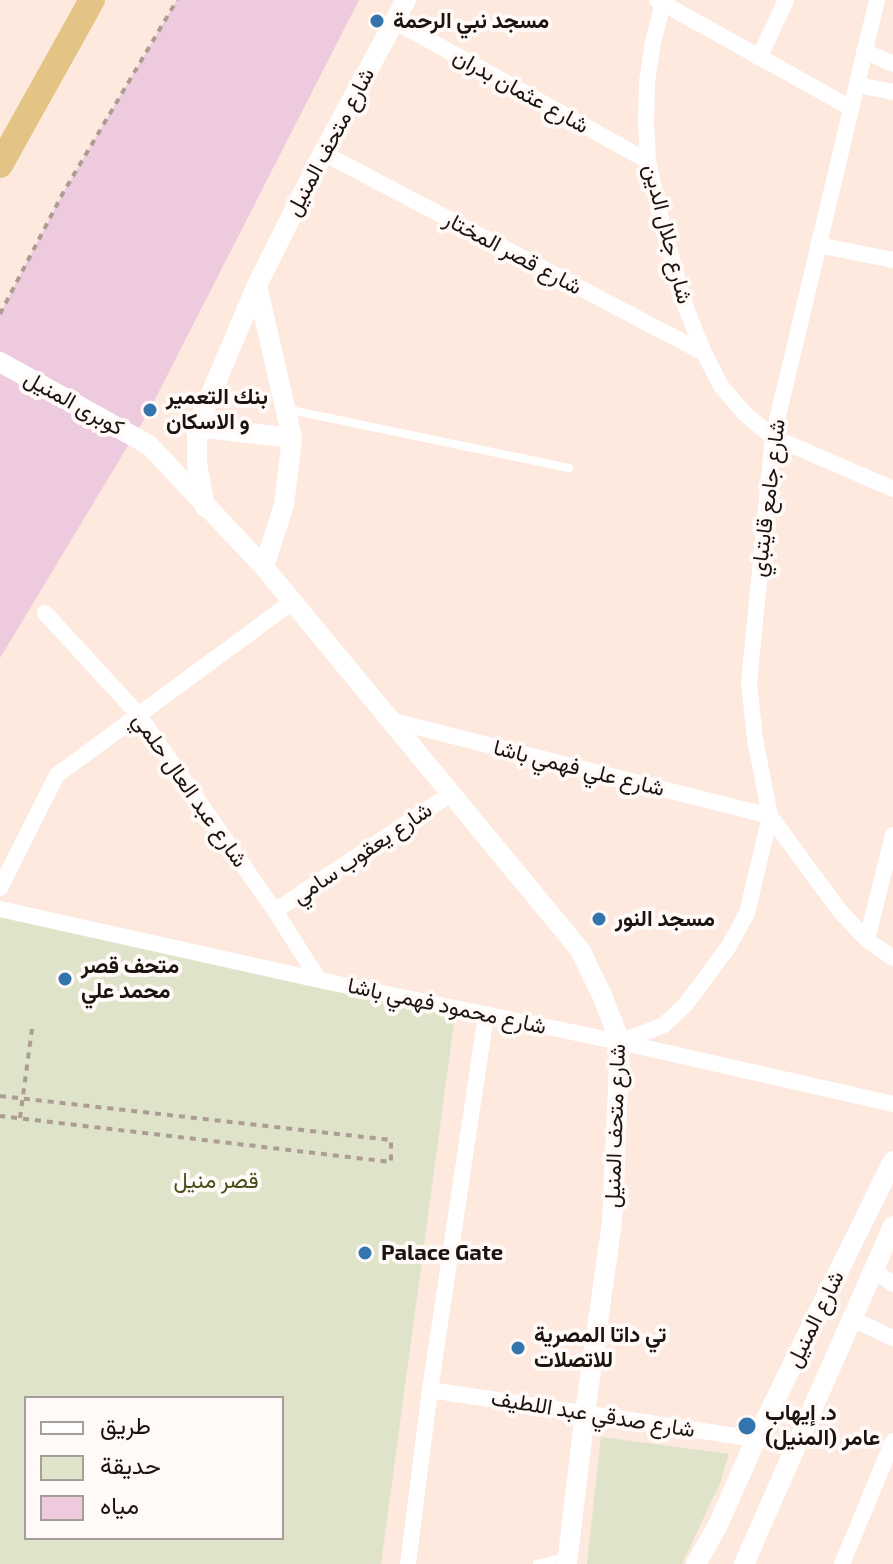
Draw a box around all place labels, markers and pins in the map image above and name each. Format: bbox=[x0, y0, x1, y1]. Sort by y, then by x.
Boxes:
place label: مسجد نبي الرحمة bbox=[393, 8, 549, 34]
marker: مسجد نبي الرحمة bbox=[368, 12, 386, 30]
place label: بنك التعمير و الاسكان bbox=[166, 384, 268, 436]
marker: بنك التعمير و الاسكان bbox=[141, 401, 159, 419]
place label: مسجد النور bbox=[615, 906, 715, 932]
marker: مسجد النور bbox=[590, 910, 608, 928]
place label: متحف قصر محمد علي bbox=[81, 953, 179, 1004]
marker: متحف قصر محمد علي bbox=[56, 970, 74, 988]
place label: Palace Gate bbox=[381, 1240, 503, 1266]
marker: Palace Gate bbox=[356, 1244, 374, 1262]
place label: تي داتا المصرية للاتصلات bbox=[534, 1322, 667, 1374]
marker: تي داتا المصرية للاتصلات bbox=[509, 1339, 527, 1357]
place label: د. إيهاب عامر (المنيل) bbox=[765, 1400, 880, 1452]
marker: د. إيهاب عامر (المنيل) bbox=[736, 1415, 758, 1437]

